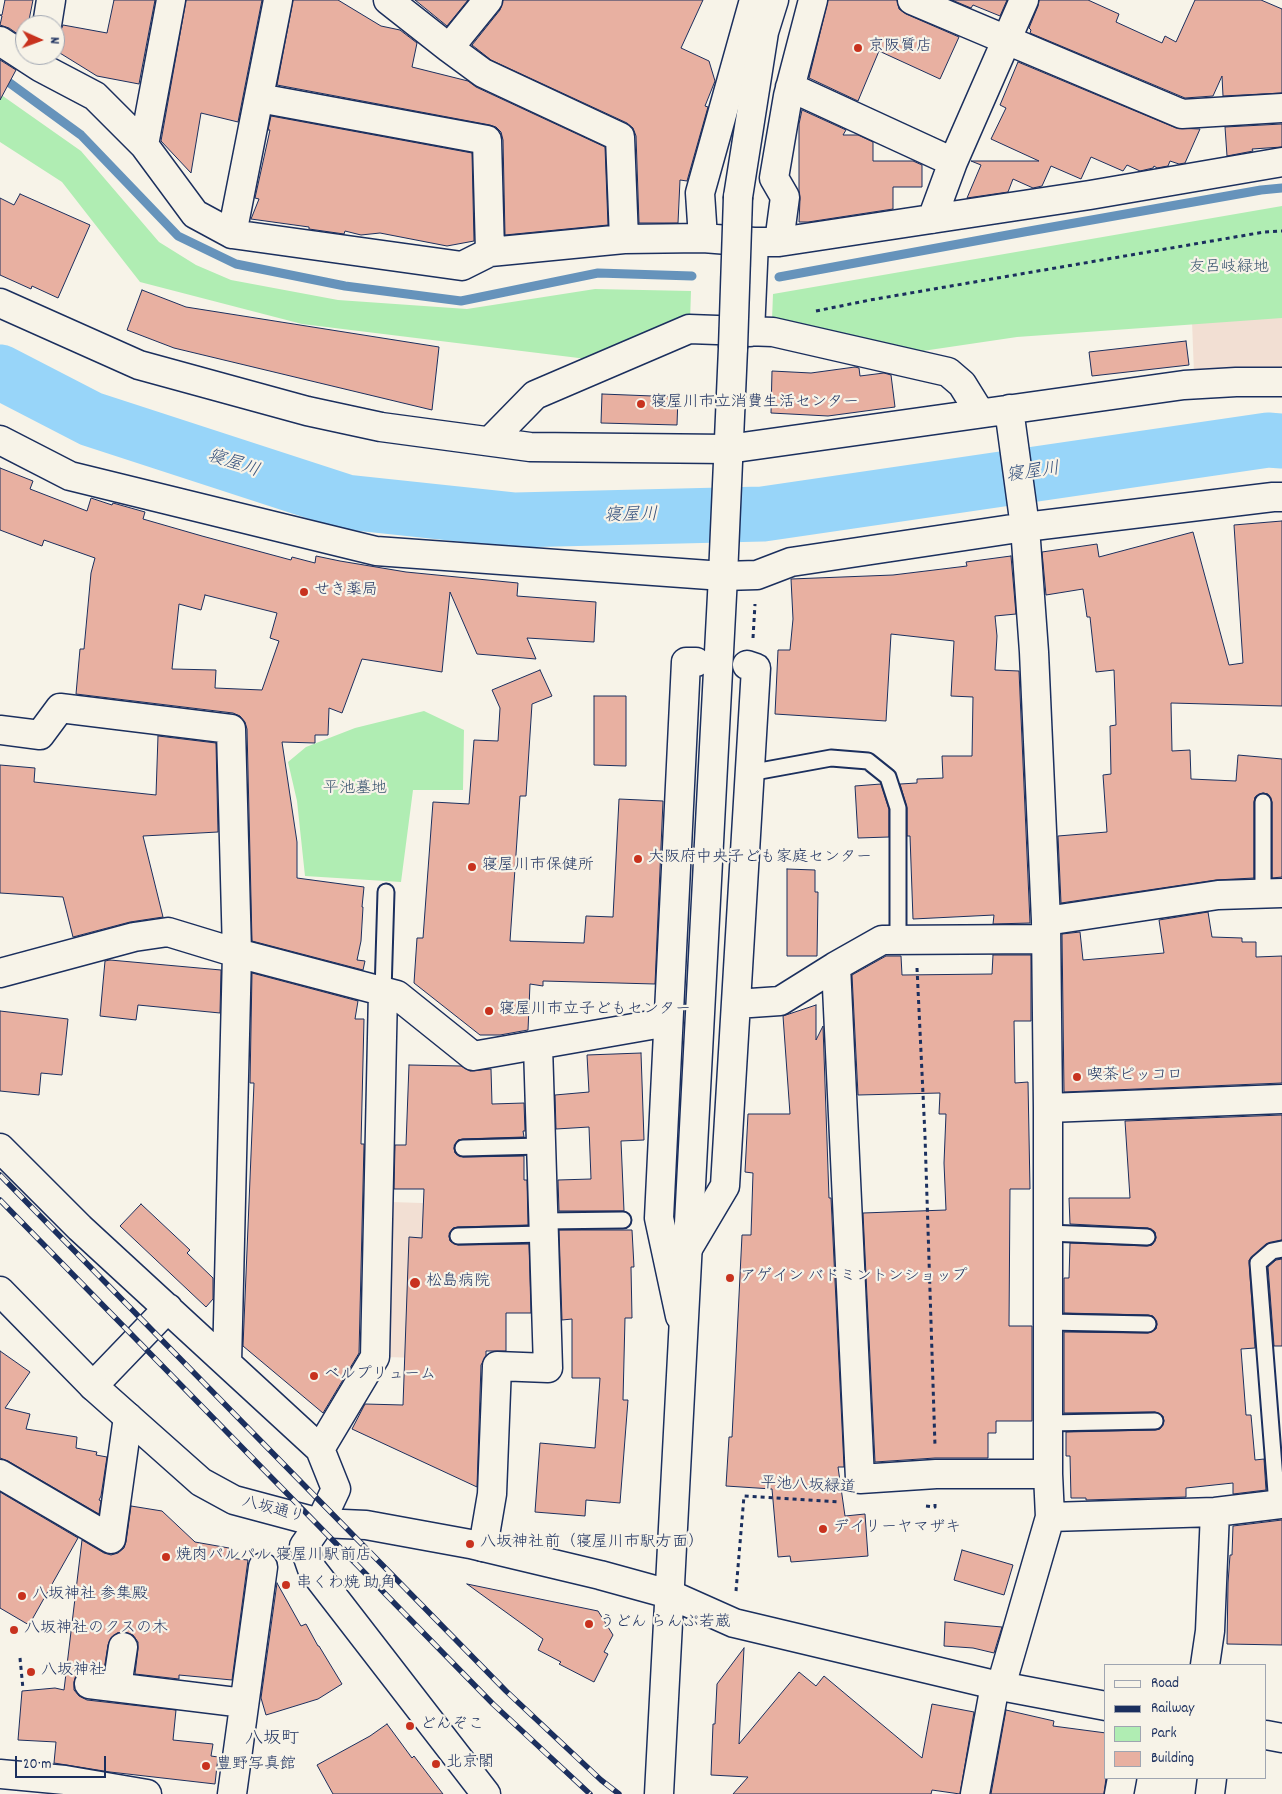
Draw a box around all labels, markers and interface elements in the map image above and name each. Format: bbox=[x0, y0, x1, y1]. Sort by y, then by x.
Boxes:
north arrow bbox=[15, 15, 65, 65]
text: N bbox=[44, 37, 64, 44]
place label: 京阪質店 bbox=[868, 38, 932, 58]
marker: 京阪質店 bbox=[852, 42, 864, 54]
park label: 友呂岐緑地 bbox=[1189, 259, 1269, 279]
place label: 寝屋川市立消費生活センター bbox=[651, 394, 859, 414]
marker: 寝屋川市立消費生活センター bbox=[635, 398, 647, 410]
water label: 寝屋川 bbox=[204, 446, 262, 484]
water label: 寝屋川 bbox=[1005, 460, 1061, 488]
water label: 寝屋川 bbox=[604, 506, 658, 528]
place label: せき薬局 bbox=[314, 582, 378, 602]
marker: せき薬局 bbox=[298, 586, 310, 598]
park label: 平池墓地 bbox=[323, 780, 387, 800]
place label: 大阪府中央子ども家庭センター bbox=[648, 849, 872, 869]
marker: 大阪府中央子ども家庭センター bbox=[632, 853, 644, 865]
place label: 寝屋川市保健所 bbox=[482, 857, 594, 877]
marker: 寝屋川市保健所 bbox=[466, 861, 478, 873]
place label: 寝屋川市立子どもセンター bbox=[499, 1001, 691, 1021]
marker: 寝屋川市立子どもセンター bbox=[483, 1005, 495, 1017]
place label: 喫茶ピッコロ bbox=[1087, 1067, 1183, 1087]
marker: 喫茶ピッコロ bbox=[1071, 1071, 1083, 1083]
place label: アゲイン バドミントンショップ bbox=[740, 1268, 968, 1288]
marker: アゲイン バドミントンショップ bbox=[724, 1272, 736, 1284]
place label: 松島病院 bbox=[426, 1273, 490, 1293]
marker: 松島病院 bbox=[408, 1276, 422, 1290]
place label: ベルプリューム bbox=[324, 1366, 436, 1386]
marker: ベルプリューム bbox=[308, 1370, 320, 1382]
street label: 平池八坂緑道 bbox=[760, 1475, 856, 1499]
street label: 八坂通り bbox=[240, 1493, 306, 1529]
place label: デイリーヤマザキ bbox=[833, 1519, 961, 1539]
marker: デイリーヤマザキ bbox=[817, 1523, 829, 1535]
place label: 八坂神社前（寝屋川市駅方面） bbox=[480, 1534, 704, 1554]
marker: 八坂神社前（寝屋川市駅方面） bbox=[464, 1538, 476, 1550]
place label: 焼肉パルパル 寝屋川駅前店 bbox=[176, 1547, 372, 1567]
marker: 焼肉パルパル 寝屋川駅前店 bbox=[160, 1551, 172, 1563]
place label: 串くわ焼 助角 bbox=[296, 1575, 396, 1595]
marker: 串くわ焼 助角 bbox=[280, 1579, 292, 1591]
place label: 八坂神社 参集殿 bbox=[32, 1586, 148, 1606]
marker: 八坂神社 参集殿 bbox=[16, 1590, 28, 1602]
place label: うどん らんぷ若蔵 bbox=[599, 1614, 731, 1634]
marker: うどん らんぷ若蔵 bbox=[583, 1618, 595, 1630]
place label: 八坂神社のクスの木 bbox=[24, 1620, 168, 1640]
marker: 八坂神社のクスの木 bbox=[8, 1624, 20, 1636]
place label: 八坂神社 bbox=[41, 1662, 105, 1682]
legend bbox=[1104, 1664, 1267, 1779]
marker: 八坂神社 bbox=[25, 1666, 37, 1678]
text: Road bbox=[1151, 1673, 1179, 1695]
text: Railway bbox=[1151, 1698, 1194, 1720]
place label: どんぞこ bbox=[420, 1716, 484, 1736]
marker: どんぞこ bbox=[404, 1720, 416, 1732]
text: Park bbox=[1151, 1723, 1177, 1745]
district label: 八坂町 bbox=[245, 1730, 299, 1752]
scale bar bbox=[18, 1746, 109, 1778]
text: Building bbox=[1151, 1748, 1194, 1770]
text: 20 m bbox=[23, 1754, 51, 1776]
place label: 北京閣 bbox=[446, 1754, 494, 1774]
place label: 豊野写真館 bbox=[216, 1756, 296, 1776]
marker: 北京閣 bbox=[430, 1758, 442, 1770]
marker: 豊野写真館 bbox=[200, 1760, 212, 1772]

